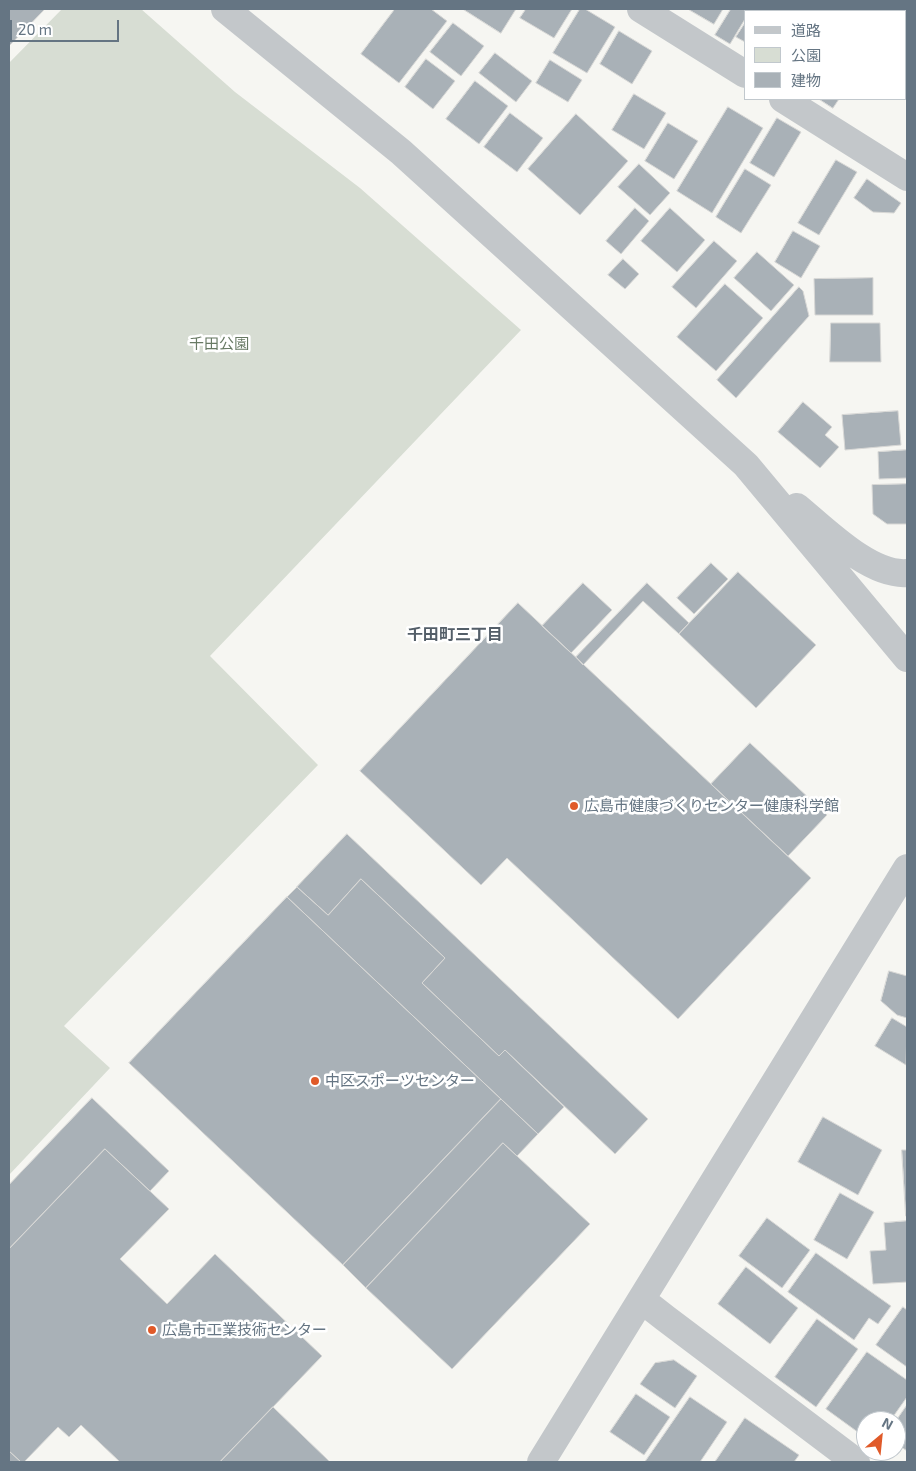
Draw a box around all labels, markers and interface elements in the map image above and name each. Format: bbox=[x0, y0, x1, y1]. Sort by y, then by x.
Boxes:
scale bar bbox=[12, 10, 121, 42]
legend bbox=[744, 10, 906, 100]
text: 20 m bbox=[18, 20, 52, 38]
text: 道路 bbox=[791, 21, 821, 39]
text: 公園 bbox=[791, 46, 821, 64]
text: 建物 bbox=[791, 71, 821, 89]
park label: 千田公園 bbox=[189, 335, 249, 353]
district label: 千田町三丁目 bbox=[407, 625, 503, 645]
place label: 広島市健康づくりセンター健康科学館 bbox=[584, 797, 839, 815]
marker: 広島市健康づくりセンター健康科学館 bbox=[568, 800, 580, 812]
place label: 中区スポーツセンター bbox=[325, 1072, 475, 1090]
marker: 中区スポーツセンター bbox=[309, 1075, 321, 1087]
place label: 広島市工業技術センター bbox=[162, 1321, 327, 1339]
marker: 広島市工業技術センター bbox=[146, 1324, 158, 1336]
north arrow bbox=[856, 1411, 906, 1461]
text: N bbox=[879, 1413, 896, 1433]

